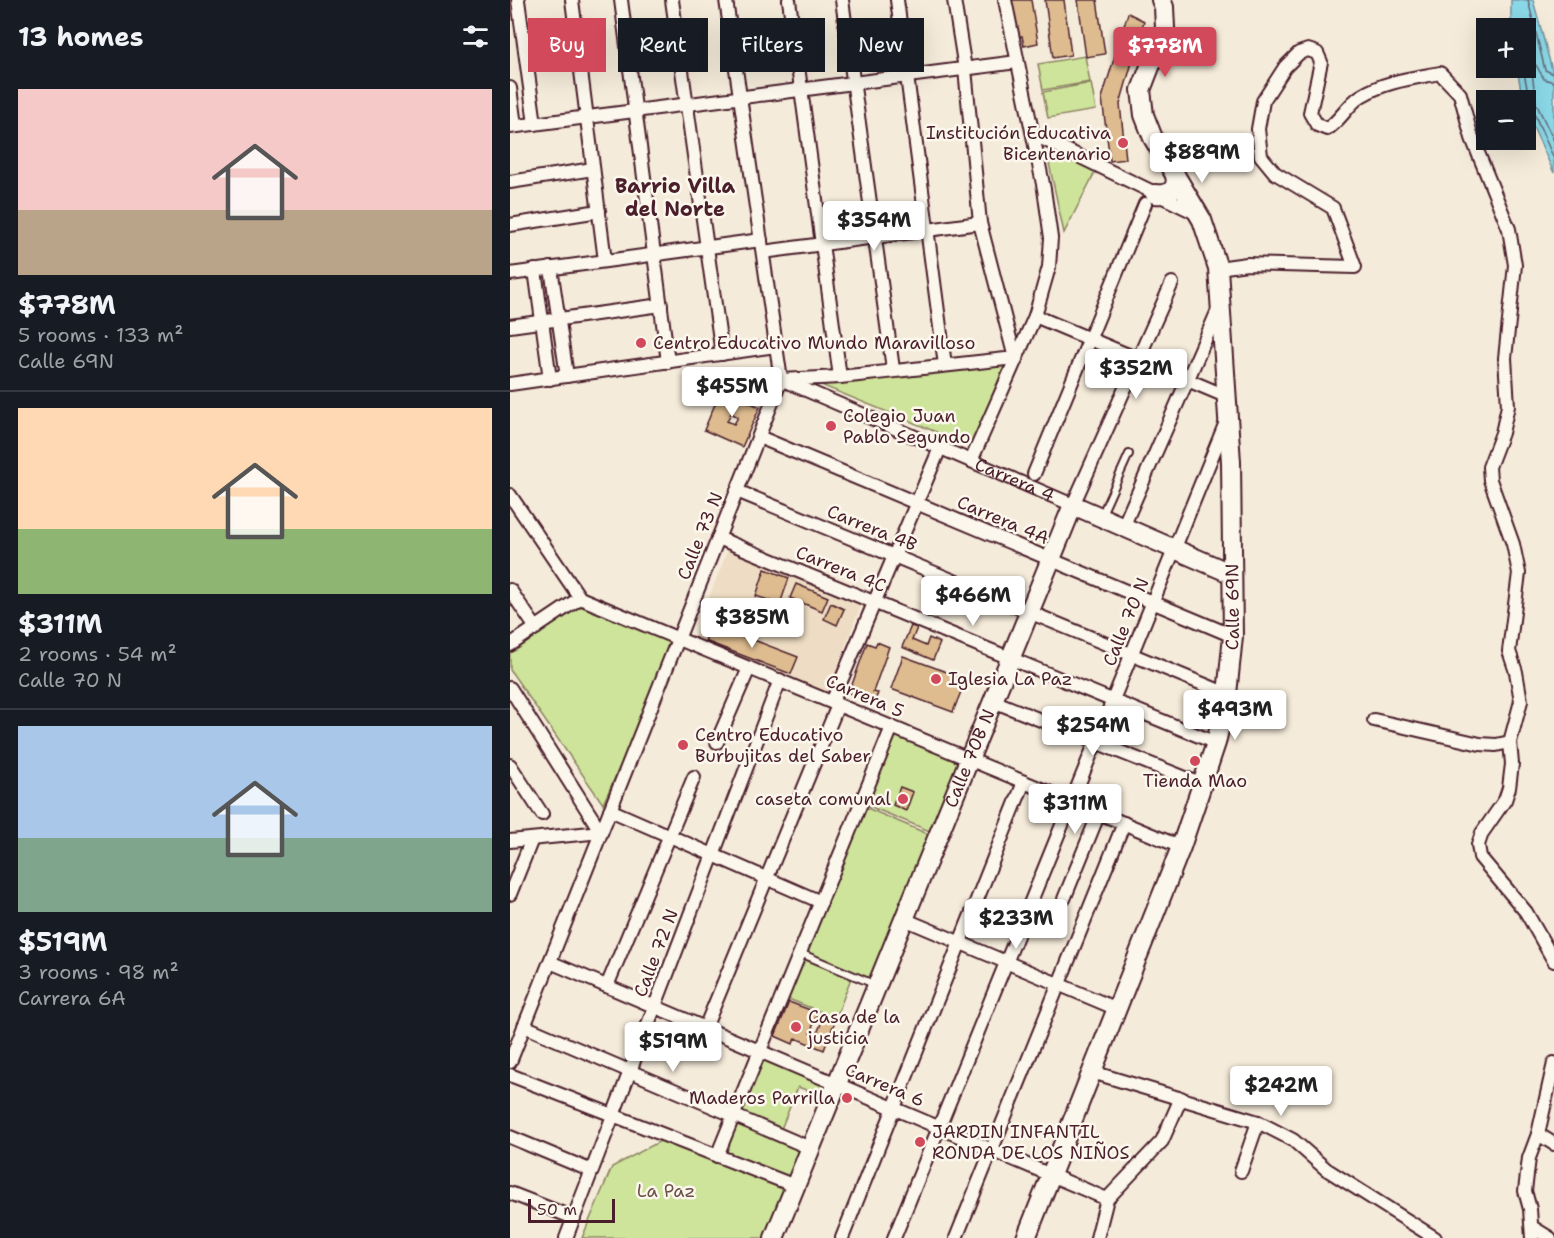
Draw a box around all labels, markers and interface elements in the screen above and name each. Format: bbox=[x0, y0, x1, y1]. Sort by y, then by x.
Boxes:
chip: Buy bbox=[528, 18, 606, 72]
chip: Rent bbox=[618, 18, 708, 72]
chip: Filters bbox=[720, 18, 825, 72]
chip: New bbox=[837, 18, 924, 72]
map controls bbox=[1476, 18, 1536, 150]
button: + bbox=[1476, 18, 1536, 78]
text: 13 homes bbox=[18, 19, 144, 54]
icon: filters bbox=[459, 20, 492, 53]
pin: $778M bbox=[1123, 27, 1207, 78]
text: $778M bbox=[1127, 33, 1203, 59]
button: − bbox=[1476, 90, 1536, 150]
place label: Institución Educativa Bicentenario bbox=[926, 121, 1111, 166]
icon: home bbox=[201, 128, 309, 236]
pin: $889M bbox=[1160, 133, 1244, 184]
marker: Institución Educativa Bicentenario bbox=[1116, 136, 1130, 150]
text: $889M bbox=[1164, 139, 1240, 165]
district label: Barrio Villa del Norte bbox=[615, 173, 735, 222]
pin: $354M bbox=[832, 201, 916, 252]
text: $354M bbox=[837, 207, 911, 233]
text: $778M bbox=[18, 287, 116, 322]
text: 5 rooms · 133 m² bbox=[18, 322, 183, 348]
place label: Centro Educativo Mundo Maravilloso bbox=[653, 331, 975, 355]
marker: Centro Educativo Mundo Maravilloso bbox=[634, 336, 648, 350]
text: Calle 69N bbox=[18, 348, 114, 374]
pin: $352M bbox=[1094, 349, 1178, 400]
text: $352M bbox=[1099, 355, 1173, 381]
pin: $455M bbox=[690, 367, 774, 418]
text: $455M bbox=[696, 373, 768, 399]
place label: Colegio Juan Pablo Segundo bbox=[843, 404, 970, 449]
marker: Colegio Juan Pablo Segundo bbox=[824, 419, 838, 433]
icon: home bbox=[201, 447, 309, 555]
street label: Carrera 4 bbox=[971, 452, 1058, 508]
street label: Calle 73 N bbox=[672, 489, 728, 583]
street label: Carrera 4A bbox=[953, 490, 1053, 550]
street label: Carrera 4B bbox=[823, 499, 921, 557]
street label: Carrera 4C bbox=[792, 540, 890, 598]
street label: Calle 69N bbox=[1220, 563, 1245, 651]
street label: Calle 70 N bbox=[1097, 574, 1155, 670]
pin: $466M bbox=[931, 576, 1015, 627]
text: $466M bbox=[935, 582, 1011, 608]
pin: $385M bbox=[710, 598, 794, 649]
text: $385M bbox=[715, 604, 789, 630]
text: $311M bbox=[18, 606, 102, 641]
text: 2 rooms · 54 m² bbox=[18, 641, 177, 667]
text: Calle 70 N bbox=[18, 667, 122, 693]
place label: Iglesia La Paz bbox=[948, 667, 1072, 691]
street label: Carrera 5 bbox=[822, 669, 908, 723]
marker: Iglesia La Paz bbox=[929, 672, 943, 686]
pin: $493M bbox=[1193, 690, 1277, 741]
text: $493M bbox=[1197, 696, 1273, 722]
street label: Calle 70B N bbox=[939, 706, 1000, 811]
pin: $254M bbox=[1051, 706, 1135, 757]
text: $254M bbox=[1056, 712, 1130, 738]
place label: Centro Educativo Burbujitas del Saber bbox=[695, 723, 871, 768]
marker: Centro Educativo Burbujitas del Saber bbox=[676, 738, 690, 752]
marker: Tienda Mao bbox=[1188, 754, 1202, 768]
icon: home bbox=[201, 765, 309, 873]
place label: Tienda Mao bbox=[1143, 769, 1247, 793]
pin: $311M bbox=[1033, 784, 1117, 835]
place label: caseta comunal bbox=[755, 787, 892, 811]
text: $311M bbox=[1043, 790, 1107, 816]
marker: caseta comunal bbox=[896, 792, 910, 806]
pin: $233M bbox=[974, 899, 1058, 950]
text: $233M bbox=[978, 905, 1054, 931]
street label: Calle 72 N bbox=[628, 906, 684, 1000]
text: $519M bbox=[18, 924, 108, 959]
text: 3 rooms · 98 m² bbox=[18, 959, 179, 985]
text: Carrera 6A bbox=[18, 985, 126, 1011]
place label: Casa de la justicia bbox=[807, 1005, 900, 1050]
marker: Casa de la justicia bbox=[789, 1020, 803, 1034]
pin: $519M bbox=[631, 1022, 715, 1073]
text: $519M bbox=[639, 1028, 707, 1054]
street label: Carrera 6 bbox=[842, 1057, 928, 1113]
pin: $242M bbox=[1239, 1066, 1323, 1117]
text: $242M bbox=[1244, 1072, 1318, 1098]
place label: Maderos Parrilla bbox=[689, 1086, 835, 1110]
marker: Maderos Parrilla bbox=[840, 1091, 854, 1105]
place label: JARDIN INFANTIL RONDA DE LOS NIÑOS bbox=[932, 1120, 1129, 1165]
marker: JARDIN INFANTIL RONDA DE LOS NIÑOS bbox=[913, 1135, 927, 1149]
park label: La Paz bbox=[637, 1179, 695, 1203]
scale bar bbox=[528, 1196, 615, 1224]
text: 50 m bbox=[537, 1199, 577, 1220]

